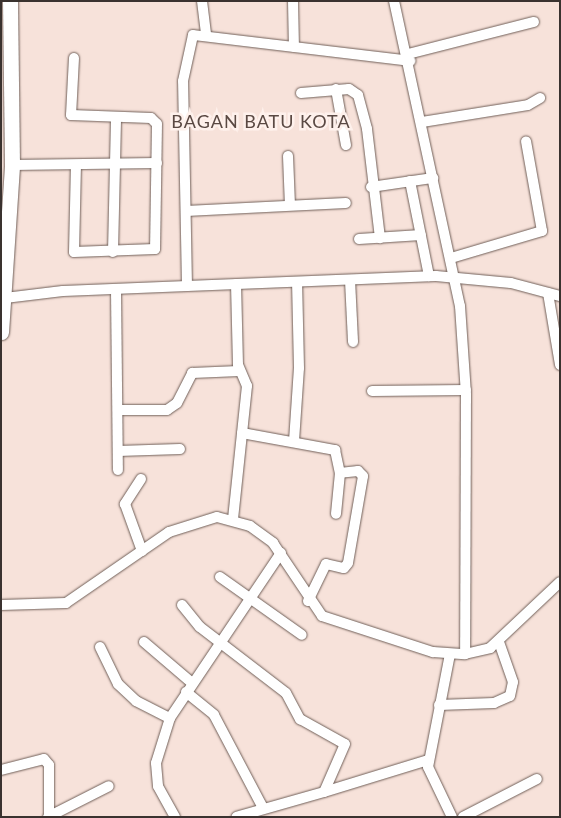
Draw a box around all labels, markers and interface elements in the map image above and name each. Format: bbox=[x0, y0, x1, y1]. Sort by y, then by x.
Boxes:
district label: BAGAN BATU KOTA bbox=[169, 110, 353, 132]

